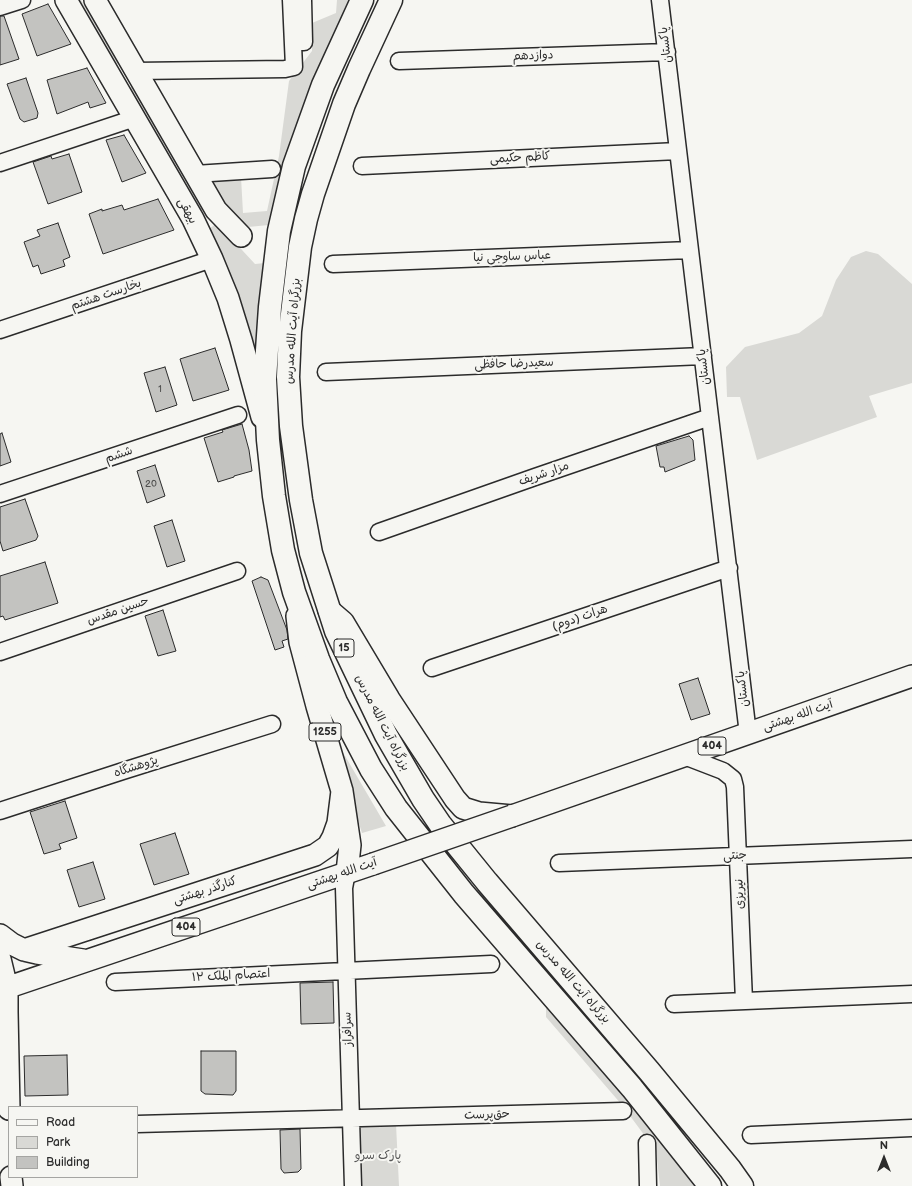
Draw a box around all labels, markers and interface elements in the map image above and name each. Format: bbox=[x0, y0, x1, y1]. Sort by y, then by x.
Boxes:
street label: پاکستان bbox=[657, 26, 675, 64]
street label: دوازدهم bbox=[512, 48, 554, 64]
street label: کاظم حکیمی bbox=[489, 149, 551, 167]
street label: بیهقی bbox=[174, 195, 200, 227]
street label: عباس ساوجی نیا bbox=[473, 248, 551, 266]
street label: بخارست هشتم bbox=[69, 276, 143, 314]
street label: بزرگراه آیت الله مدرس bbox=[282, 278, 304, 384]
street label: پاکستان bbox=[695, 348, 713, 386]
street label: سعیدرضا حافظی bbox=[474, 355, 554, 373]
house number: 1 bbox=[158, 383, 162, 395]
street label: ششم bbox=[103, 444, 135, 466]
street label: مزار شریف bbox=[517, 459, 571, 489]
house number: 20 bbox=[145, 478, 157, 490]
street label: حسین مقدس bbox=[85, 594, 151, 628]
street label: هرات (دوم) bbox=[550, 602, 610, 634]
road number: 15 bbox=[334, 639, 354, 657]
street label: پاکستان bbox=[734, 670, 752, 708]
street label: بزرگراه آیت الله مدرس bbox=[351, 672, 413, 774]
street label: آیت الله بهشتی bbox=[761, 697, 835, 735]
road number: 1255 bbox=[309, 723, 341, 741]
road number: 404 bbox=[698, 737, 726, 755]
street label: پژوهشگاه bbox=[112, 753, 160, 781]
street label: جنتی bbox=[723, 848, 747, 864]
street label: آیت الله بهشتی bbox=[305, 855, 379, 893]
street label: کنارگذر بهشتی bbox=[171, 874, 239, 908]
street label: نیریزی bbox=[732, 879, 748, 909]
road number: 404 bbox=[172, 918, 200, 936]
street label: بزرگراه آیت الله مدرس bbox=[533, 937, 613, 1027]
street label: اعتصام الملک ۱۲ bbox=[191, 967, 271, 985]
street label: سرافراز bbox=[340, 1012, 356, 1046]
legend bbox=[8, 1106, 138, 1178]
street label: حق‌پرست bbox=[464, 1107, 510, 1123]
text: Road bbox=[46, 1115, 75, 1130]
text: Park bbox=[46, 1135, 70, 1150]
north arrow bbox=[864, 1138, 904, 1178]
text: N bbox=[880, 1139, 888, 1152]
park label: پارک سرو bbox=[355, 1149, 401, 1163]
text: Building bbox=[46, 1155, 90, 1170]

